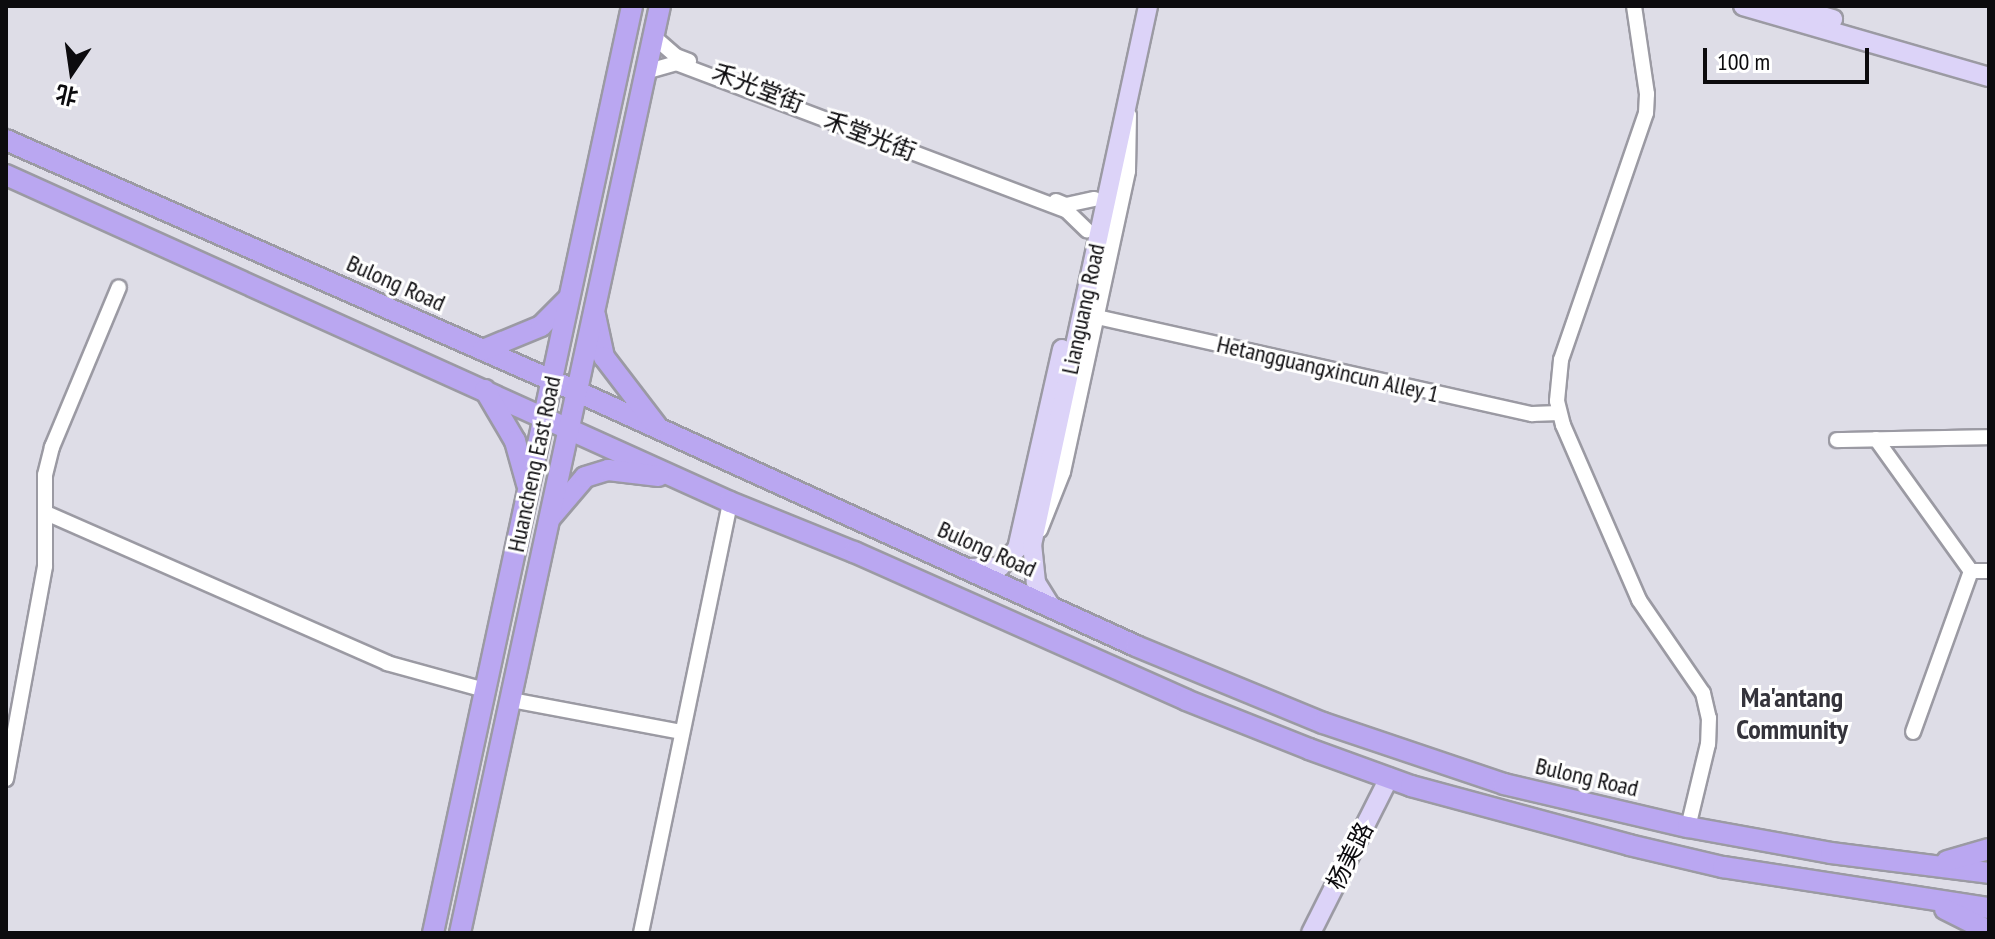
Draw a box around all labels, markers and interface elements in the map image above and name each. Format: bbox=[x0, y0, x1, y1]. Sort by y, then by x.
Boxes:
north arrow bbox=[32, 32, 112, 112]
scale bar bbox=[1707, 32, 1873, 82]
text: 100 m bbox=[1717, 46, 1770, 77]
street label: 禾光堂街 bbox=[708, 57, 808, 119]
text: 北 bbox=[53, 79, 80, 112]
street label: 禾堂光街 bbox=[820, 105, 920, 167]
street label: Lianguang Road bbox=[1055, 241, 1111, 377]
street label: Bulong Road bbox=[342, 249, 450, 317]
street label: Hetangguangxincun Alley 1 bbox=[1214, 329, 1442, 409]
street label: Huancheng East Road bbox=[501, 373, 567, 555]
street label: Bulong Road bbox=[933, 515, 1041, 583]
district label: Ma'antang Community bbox=[1736, 680, 1848, 746]
street label: Bulong Road bbox=[1533, 751, 1641, 803]
street label: 杨美路 bbox=[1321, 817, 1379, 895]

